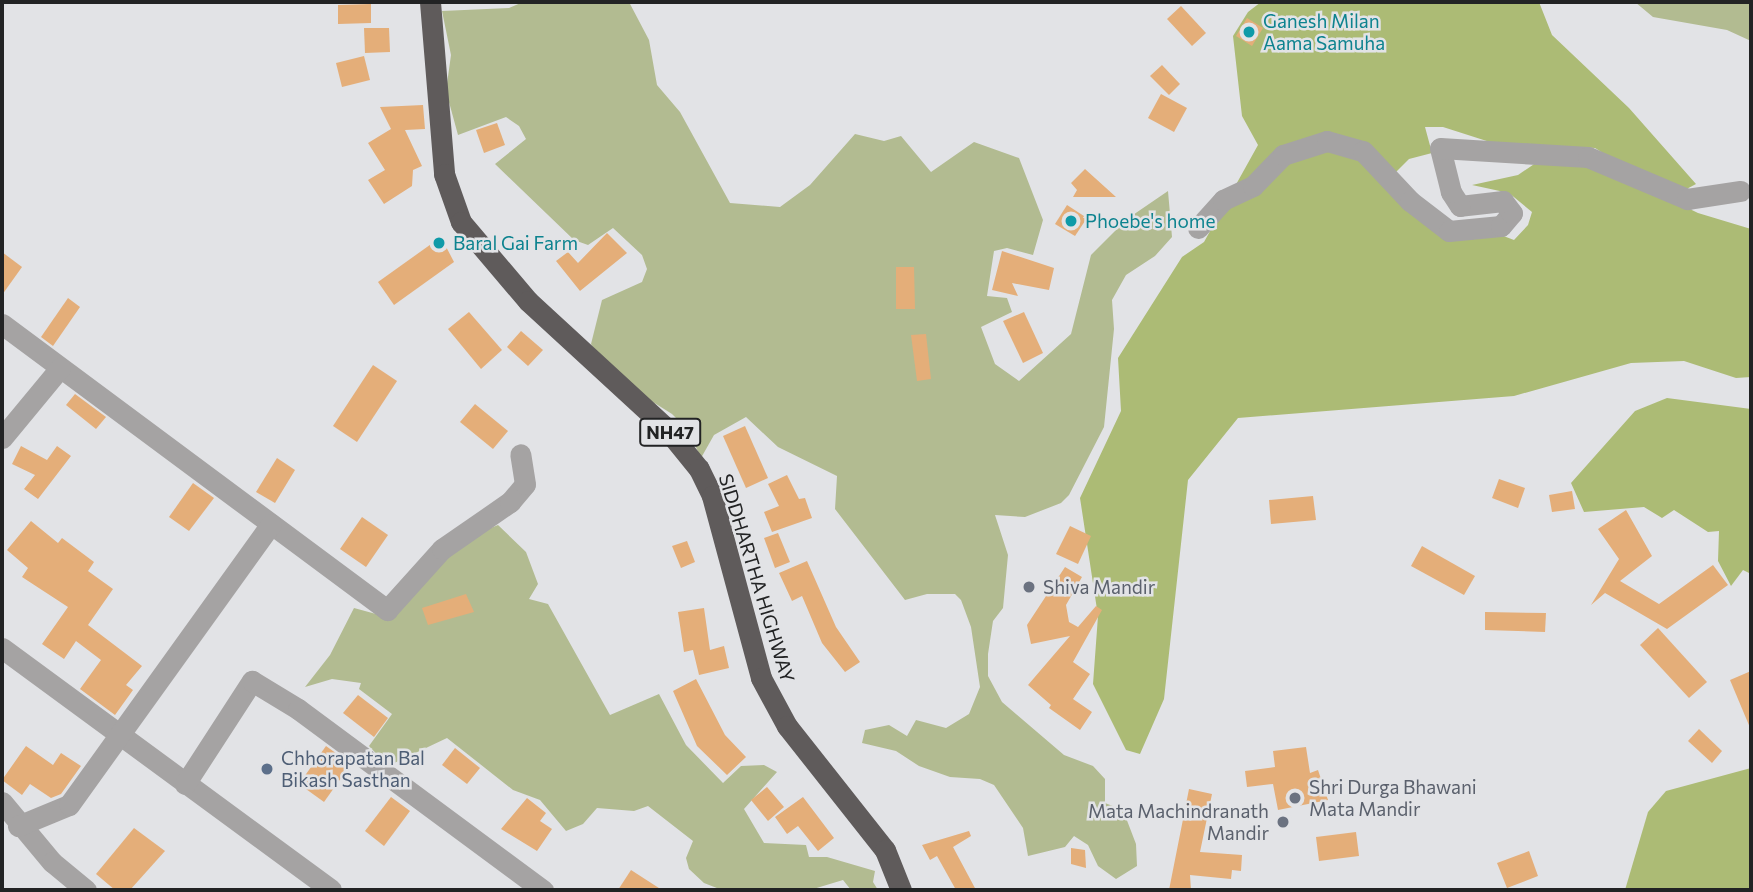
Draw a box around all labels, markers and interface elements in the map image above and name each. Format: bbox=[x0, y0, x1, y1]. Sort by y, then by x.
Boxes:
place label: Ganesh Milan Aama Samuha bbox=[1263, 10, 1385, 54]
marker: Ganesh Milan Aama Samuha bbox=[1241, 24, 1257, 40]
place label: Phoebe's home bbox=[1085, 210, 1215, 232]
marker: Phoebe's home bbox=[1063, 213, 1079, 229]
place label: Baral Gai Farm bbox=[453, 232, 578, 254]
marker: Baral Gai Farm bbox=[431, 235, 447, 251]
road number: NH47 bbox=[638, 418, 702, 446]
street label: SIDDHARTHA HIGHWAY bbox=[714, 471, 800, 685]
place label: Shiva Mandir bbox=[1043, 576, 1155, 598]
marker: Shiva Mandir bbox=[1021, 579, 1037, 595]
place label: Chhorapatan Bal Bikash Sasthan bbox=[281, 747, 425, 791]
marker: Chhorapatan Bal Bikash Sasthan bbox=[259, 761, 275, 777]
place label: Shri Durga Bhawani Mata Mandir bbox=[1309, 776, 1477, 820]
marker: Shri Durga Bhawani Mata Mandir bbox=[1287, 790, 1303, 806]
place label: Mata Machindranath Mandir bbox=[1088, 800, 1269, 844]
marker: Mata Machindranath Mandir bbox=[1275, 814, 1291, 830]

